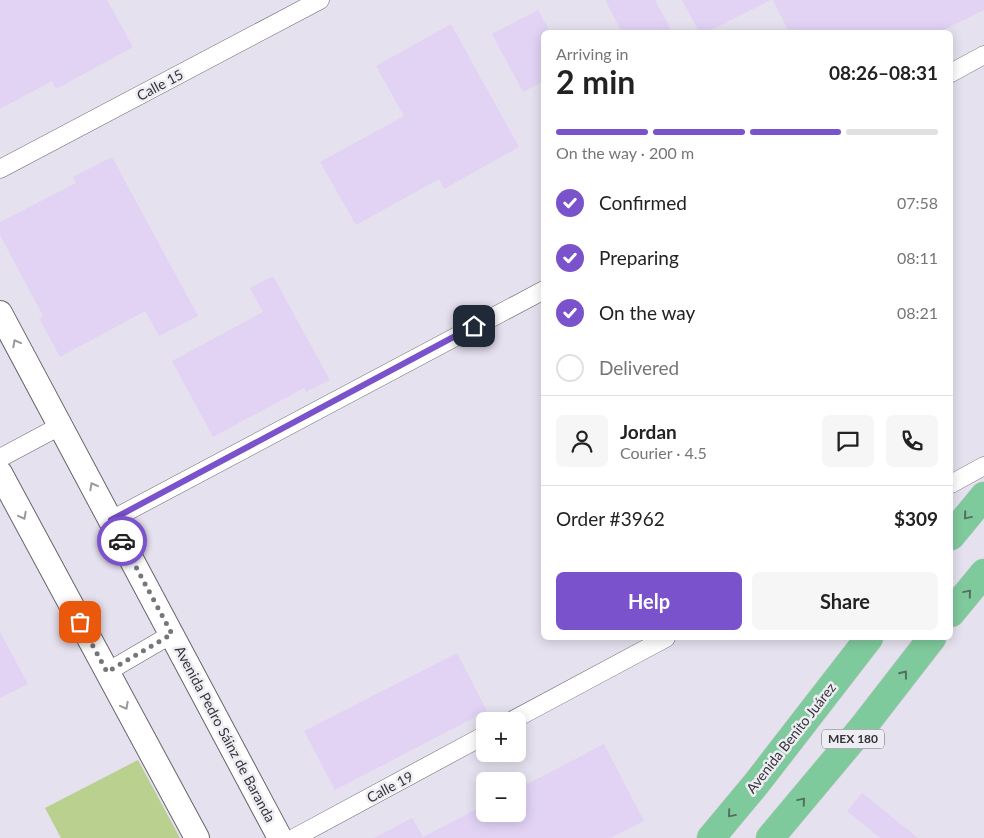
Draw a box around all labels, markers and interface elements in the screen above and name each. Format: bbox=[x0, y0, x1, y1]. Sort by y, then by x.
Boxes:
text: Arriving in bbox=[556, 44, 629, 63]
text: 08:26–08:31 bbox=[829, 61, 938, 84]
text: 2 min bbox=[556, 62, 635, 101]
street label: Calle 15 bbox=[134, 65, 186, 104]
text: On the way · 200 m bbox=[556, 143, 694, 162]
icon: check bbox=[556, 189, 584, 217]
text: Confirmed bbox=[599, 191, 687, 214]
text: 07:58 bbox=[897, 193, 938, 212]
icon: check bbox=[556, 244, 584, 272]
text: Preparing bbox=[599, 246, 679, 269]
text: 08:11 bbox=[897, 248, 938, 267]
icon: check bbox=[556, 299, 584, 327]
text: On the way bbox=[599, 301, 695, 324]
text: 08:21 bbox=[897, 303, 938, 322]
pin bbox=[453, 305, 495, 347]
icon: home bbox=[460, 312, 488, 340]
one-way arrow bbox=[12, 339, 22, 348]
text: Delivered bbox=[599, 356, 679, 379]
button: person bbox=[556, 415, 608, 467]
button: chat bbox=[822, 415, 874, 467]
button: phone bbox=[886, 415, 938, 467]
text: Jordan bbox=[620, 420, 677, 443]
text: Courier · 4.5 bbox=[620, 443, 707, 462]
one-way arrow bbox=[89, 482, 99, 491]
text: Order #3962 bbox=[556, 507, 665, 530]
text: $309 bbox=[894, 507, 938, 530]
one-way arrow bbox=[965, 510, 973, 519]
one-way arrow bbox=[17, 511, 27, 520]
courier bbox=[97, 516, 147, 566]
icon: car bbox=[108, 527, 136, 555]
button: Help bbox=[556, 572, 742, 630]
button: Share bbox=[752, 572, 938, 630]
one-way arrow bbox=[962, 590, 970, 599]
pin bbox=[59, 601, 101, 643]
icon: bag bbox=[66, 608, 94, 636]
street label: Avenida Pedro Sáinz de Baranda bbox=[172, 643, 279, 825]
one-way arrow bbox=[898, 670, 907, 680]
street label: Avenida Benito Juárez bbox=[742, 679, 839, 796]
one-way arrow bbox=[119, 700, 129, 709]
map controls bbox=[476, 712, 526, 822]
button: + bbox=[476, 712, 526, 762]
road number: MEX 180 bbox=[822, 730, 884, 749]
street label: Calle 19 bbox=[364, 767, 416, 806]
button: − bbox=[476, 772, 526, 822]
one-way arrow bbox=[796, 797, 805, 806]
one-way arrow bbox=[728, 808, 737, 817]

